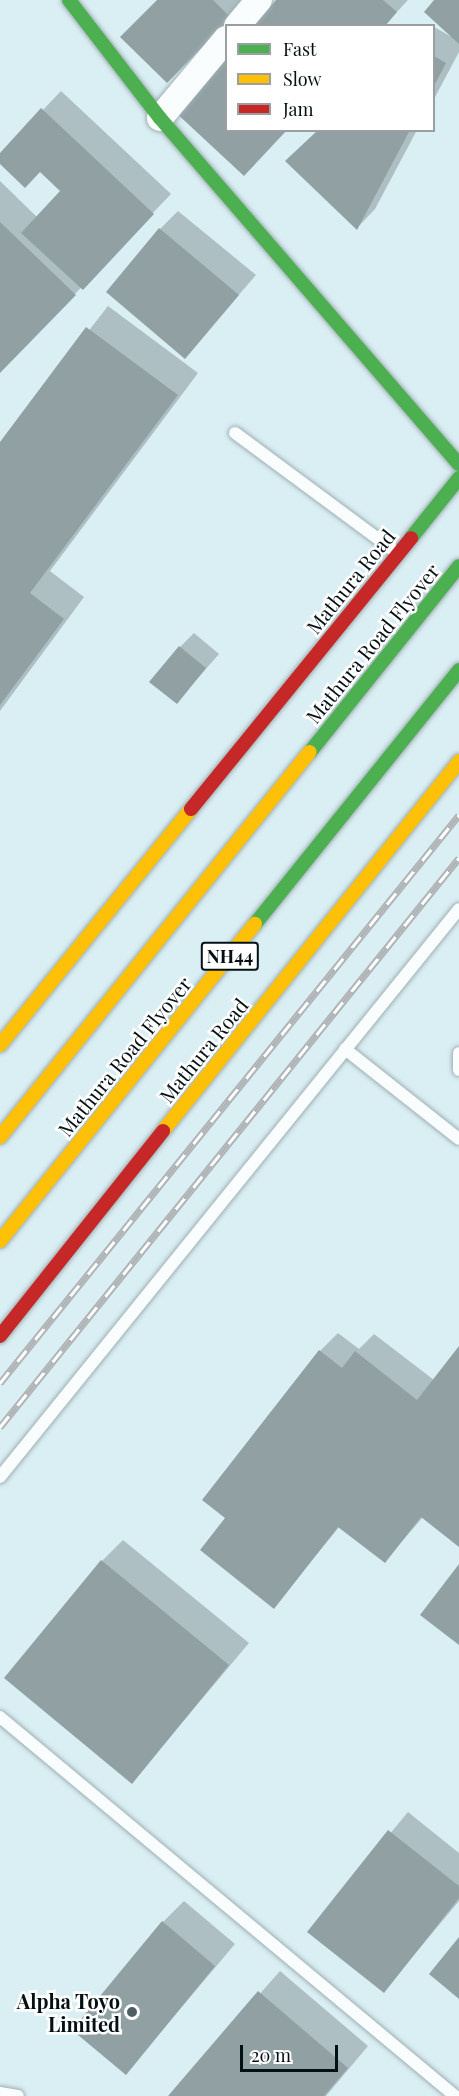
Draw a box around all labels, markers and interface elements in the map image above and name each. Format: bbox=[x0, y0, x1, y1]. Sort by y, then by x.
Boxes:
legend bbox=[225, 24, 435, 132]
text: Fast bbox=[283, 37, 316, 61]
text: Slow bbox=[283, 67, 321, 91]
text: Jam bbox=[283, 97, 313, 121]
street label: Mathura Road bbox=[301, 524, 399, 638]
street label: Mathura Road Flyover bbox=[300, 558, 444, 728]
road number: NH44 bbox=[200, 941, 260, 971]
street label: Mathura Road Flyover bbox=[52, 971, 196, 1141]
street label: Mathura Road bbox=[154, 993, 252, 1107]
place label: Alpha Toyo Limited bbox=[16, 1988, 120, 2035]
marker: Alpha Toyo Limited bbox=[125, 2005, 139, 2019]
scale bar bbox=[243, 2033, 340, 2071]
text: 20 m bbox=[251, 2043, 291, 2067]

